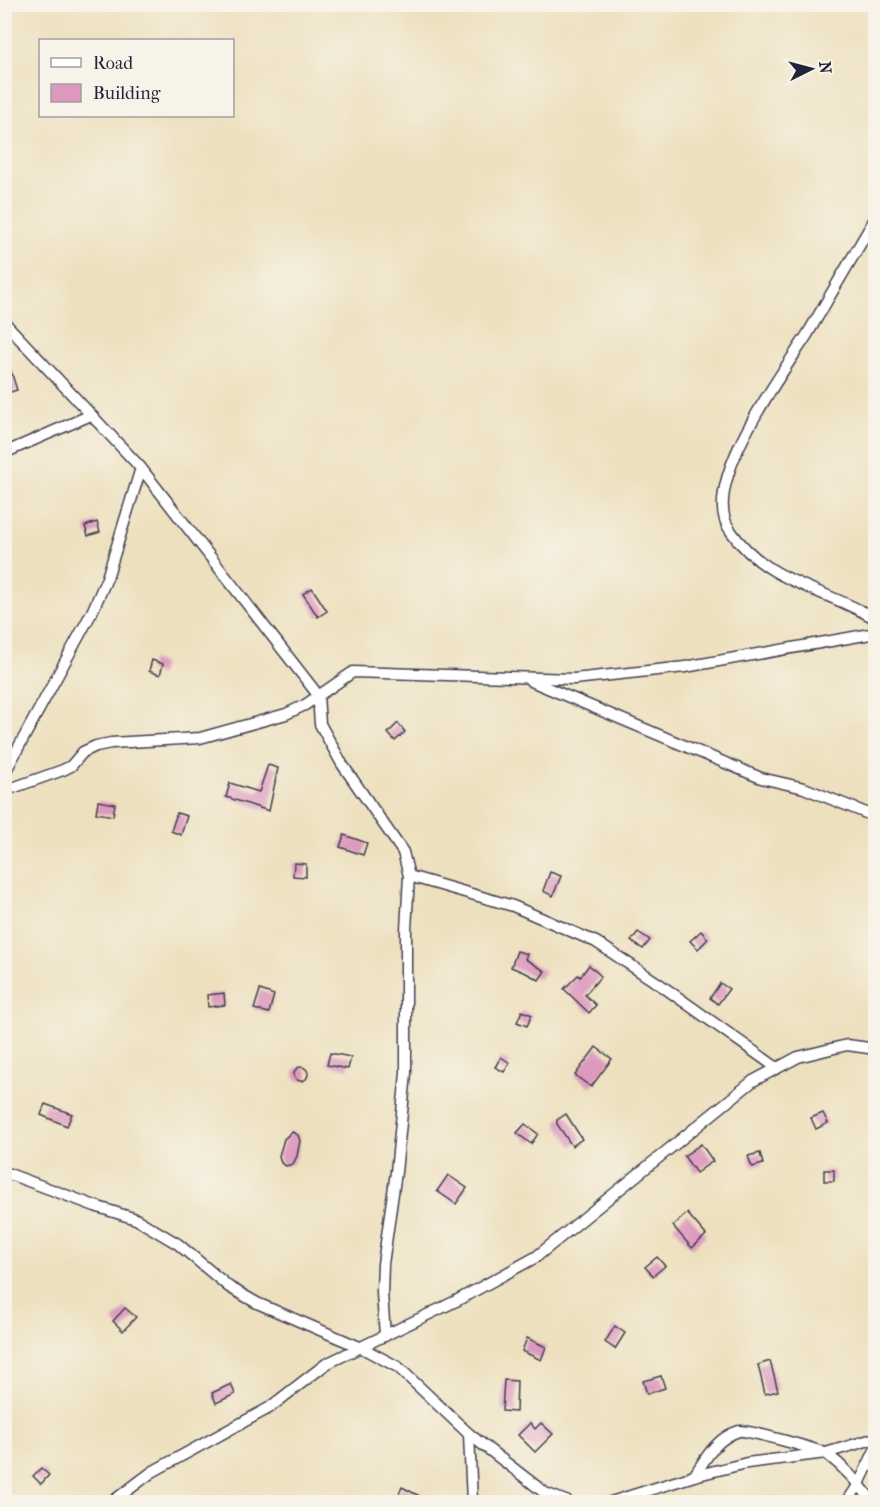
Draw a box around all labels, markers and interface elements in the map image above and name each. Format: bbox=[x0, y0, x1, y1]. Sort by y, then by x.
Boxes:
legend bbox=[39, 39, 234, 117]
north arrow bbox=[781, 39, 841, 99]
text: Road bbox=[93, 53, 133, 74]
text: N bbox=[815, 60, 836, 75]
text: Building bbox=[93, 83, 161, 104]

